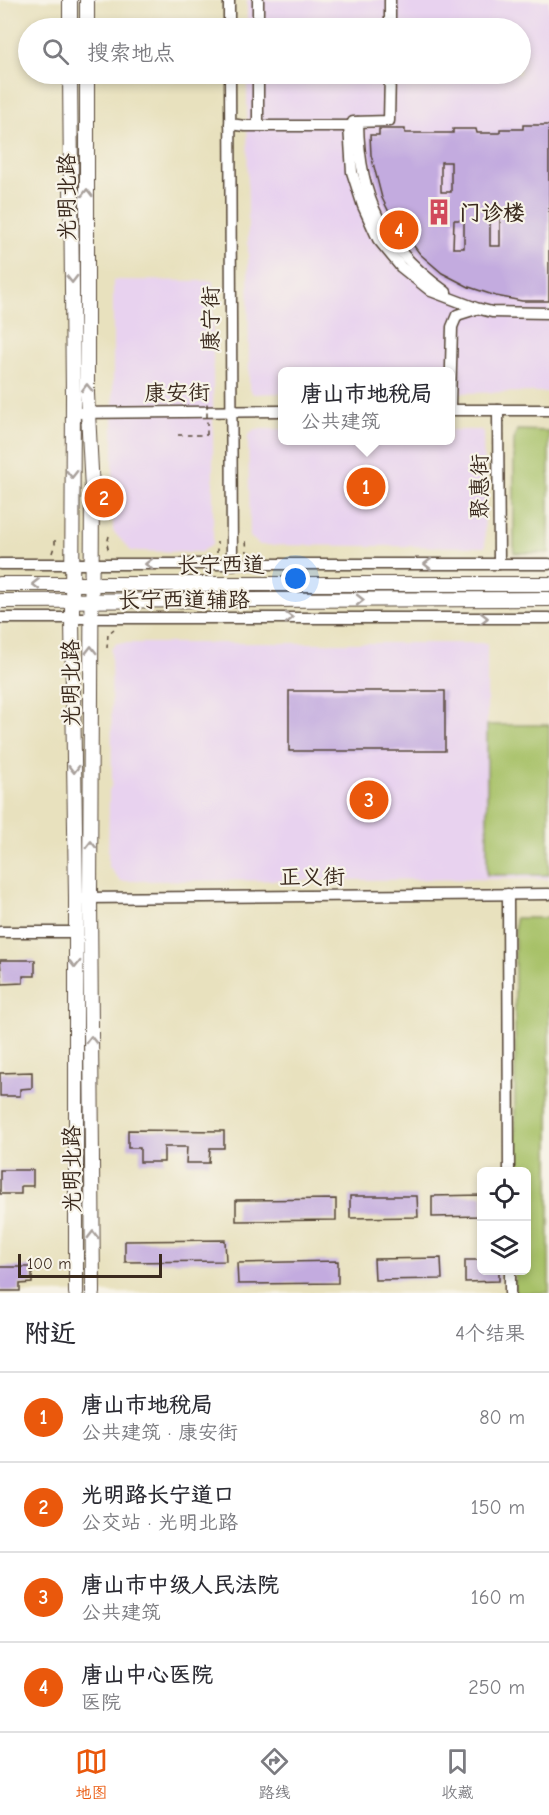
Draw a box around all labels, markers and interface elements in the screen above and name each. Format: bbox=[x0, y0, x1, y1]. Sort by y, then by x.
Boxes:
search box bbox=[18, 18, 531, 84]
icon: search bbox=[39, 35, 72, 68]
text: 搜索地点 bbox=[87, 40, 175, 66]
street label: 光明北路 bbox=[54, 153, 80, 241]
one-way arrow bbox=[81, 189, 93, 198]
building icon: 门诊楼 bbox=[424, 197, 454, 227]
place label: 门诊楼 bbox=[459, 200, 525, 226]
pin: 4 bbox=[380, 208, 418, 252]
one-way arrow bbox=[66, 274, 78, 283]
street label: 康宁街 bbox=[198, 286, 224, 352]
popup bbox=[278, 367, 455, 445]
street label: 康安街 bbox=[144, 379, 210, 407]
text: 唐山市地税局 bbox=[300, 381, 433, 407]
one-way arrow bbox=[81, 384, 93, 393]
text: 公共建筑 bbox=[300, 410, 380, 433]
street label: 聚惠街 bbox=[467, 454, 493, 520]
pin: 1 bbox=[346, 464, 386, 510]
one-way arrow bbox=[66, 469, 78, 478]
pin: 2 bbox=[84, 476, 124, 520]
street label: 长宁西道 bbox=[177, 552, 265, 578]
one-way arrow bbox=[144, 558, 153, 570]
one-way arrow bbox=[423, 558, 432, 570]
your location bbox=[281, 564, 310, 593]
one-way arrow bbox=[32, 578, 41, 590]
street label: 长宁西道辅路 bbox=[118, 587, 250, 613]
one-way arrow bbox=[356, 594, 365, 606]
one-way arrow bbox=[285, 612, 294, 624]
one-way arrow bbox=[480, 612, 489, 624]
street label: 光明北路 bbox=[58, 639, 84, 727]
one-way arrow bbox=[85, 645, 97, 654]
one-way arrow bbox=[68, 764, 80, 773]
pin: 3 bbox=[350, 778, 388, 822]
one-way arrow bbox=[85, 840, 97, 849]
street label: 正义街 bbox=[279, 864, 345, 890]
one-way arrow bbox=[69, 959, 81, 968]
one-way arrow bbox=[85, 1035, 97, 1044]
street label: 光明北路 bbox=[59, 1125, 85, 1213]
map controls bbox=[477, 1167, 531, 1275]
button: locate bbox=[477, 1167, 531, 1221]
button: layers bbox=[477, 1221, 531, 1275]
one-way arrow bbox=[86, 1230, 99, 1239]
scale bar bbox=[18, 1251, 162, 1278]
text: 100 m bbox=[27, 1255, 71, 1273]
text: 附近 bbox=[24, 1319, 76, 1349]
text: 4个结果 bbox=[455, 1322, 525, 1345]
text: 唐山市地税局 bbox=[81, 1392, 213, 1418]
text: 1 bbox=[40, 1406, 47, 1429]
text: 80 m bbox=[479, 1406, 525, 1429]
text: 公共建筑 · 康安街 bbox=[81, 1421, 238, 1444]
text: 光明路长宁道口 bbox=[81, 1482, 235, 1508]
text: 2 bbox=[39, 1496, 48, 1519]
text: 150 m bbox=[471, 1496, 525, 1519]
text: 公交站 · 光明北路 bbox=[81, 1511, 238, 1534]
text: 唐山市中级人民法院 bbox=[81, 1572, 279, 1598]
text: 3 bbox=[39, 1586, 48, 1609]
text: 160 m bbox=[471, 1586, 525, 1609]
text: 公共建筑 bbox=[81, 1601, 161, 1624]
text: 唐山中心医院 bbox=[81, 1662, 213, 1688]
text: 4 bbox=[39, 1676, 48, 1699]
text: 250 m bbox=[468, 1676, 525, 1699]
text: 医院 bbox=[81, 1691, 121, 1714]
tab: 地图 bbox=[75, 1745, 108, 1803]
tab: 路线 bbox=[258, 1745, 291, 1803]
tab: 收藏 bbox=[441, 1745, 474, 1803]

